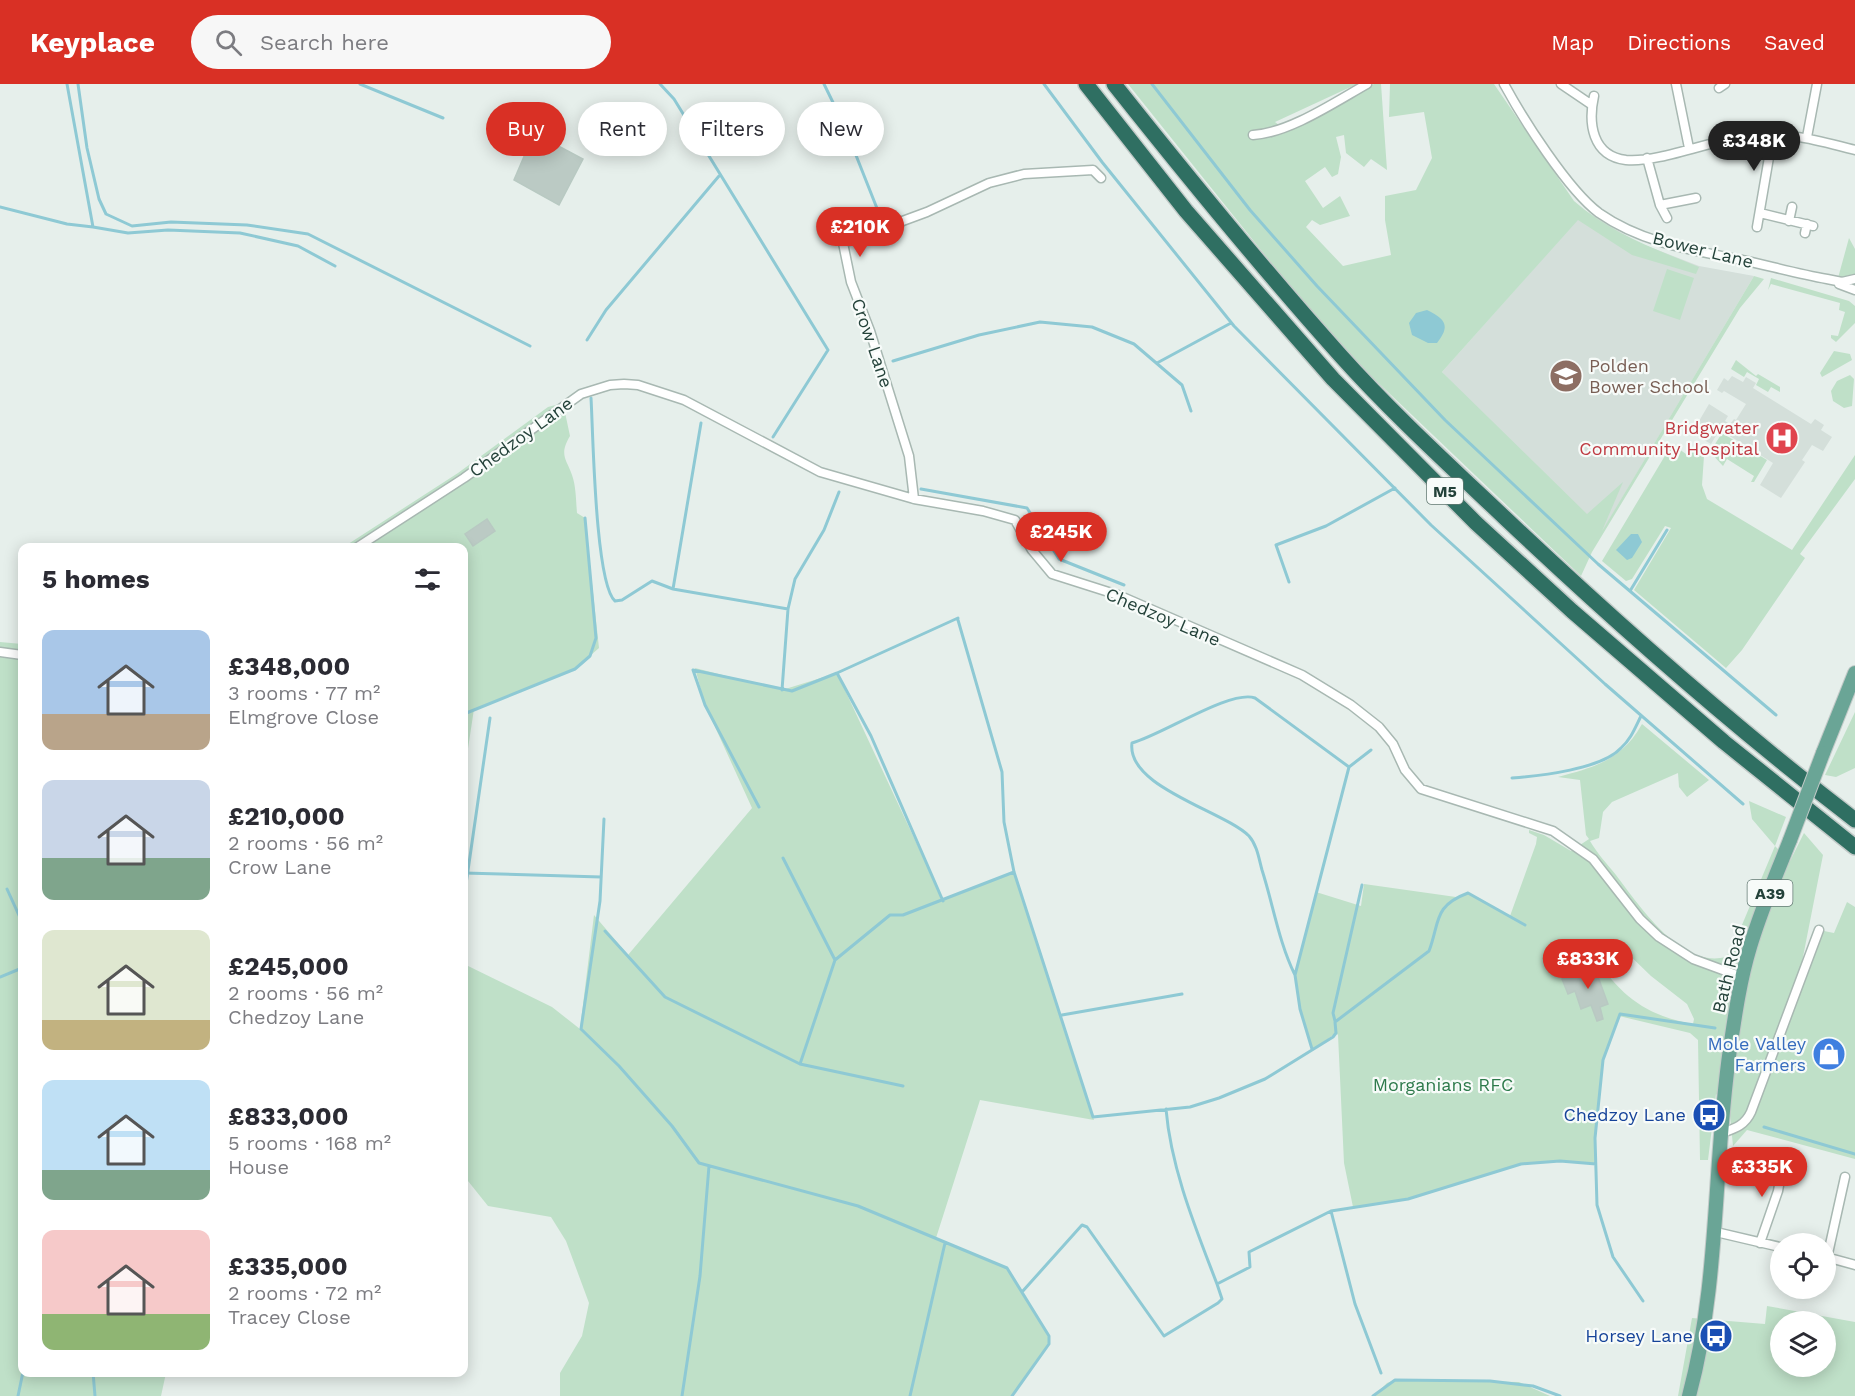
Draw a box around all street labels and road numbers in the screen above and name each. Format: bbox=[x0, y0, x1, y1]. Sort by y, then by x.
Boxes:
street label: Bower Lane bbox=[1651, 227, 1756, 272]
street label: Crow Lane bbox=[847, 295, 898, 390]
street label: Chedzoy Lane bbox=[465, 392, 576, 481]
road number: M5 bbox=[1427, 478, 1463, 504]
street label: Chedzoy Lane bbox=[1103, 583, 1224, 650]
road number: A39 bbox=[1748, 880, 1792, 906]
street label: Bath Road bbox=[1707, 923, 1750, 1015]

